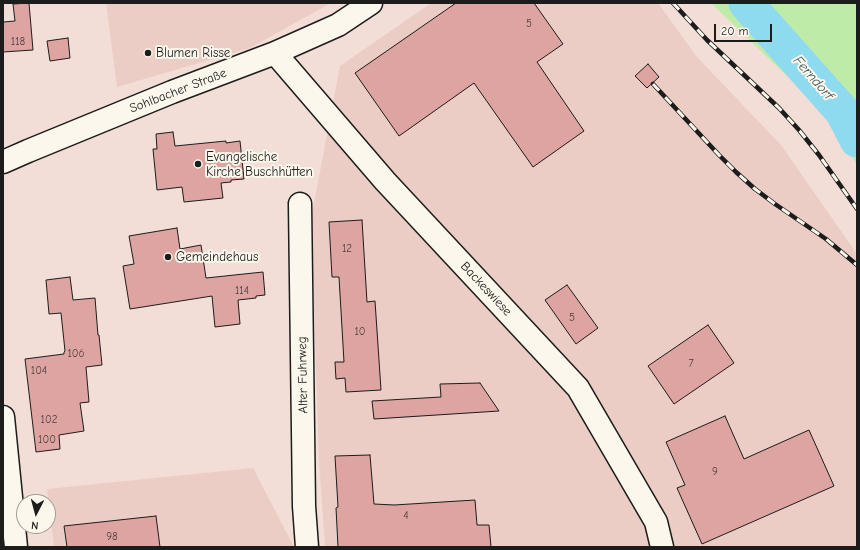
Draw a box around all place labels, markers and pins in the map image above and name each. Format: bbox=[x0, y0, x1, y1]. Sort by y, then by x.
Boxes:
place label: Blumen Risse bbox=[156, 45, 230, 61]
marker: Blumen Risse bbox=[143, 48, 153, 58]
place label: Evangelische Kirche Buschhütten bbox=[206, 149, 313, 180]
marker: Evangelische Kirche Buschhütten bbox=[193, 159, 203, 169]
place label: Gemeindehaus bbox=[176, 249, 258, 265]
marker: Gemeindehaus bbox=[163, 252, 173, 262]

